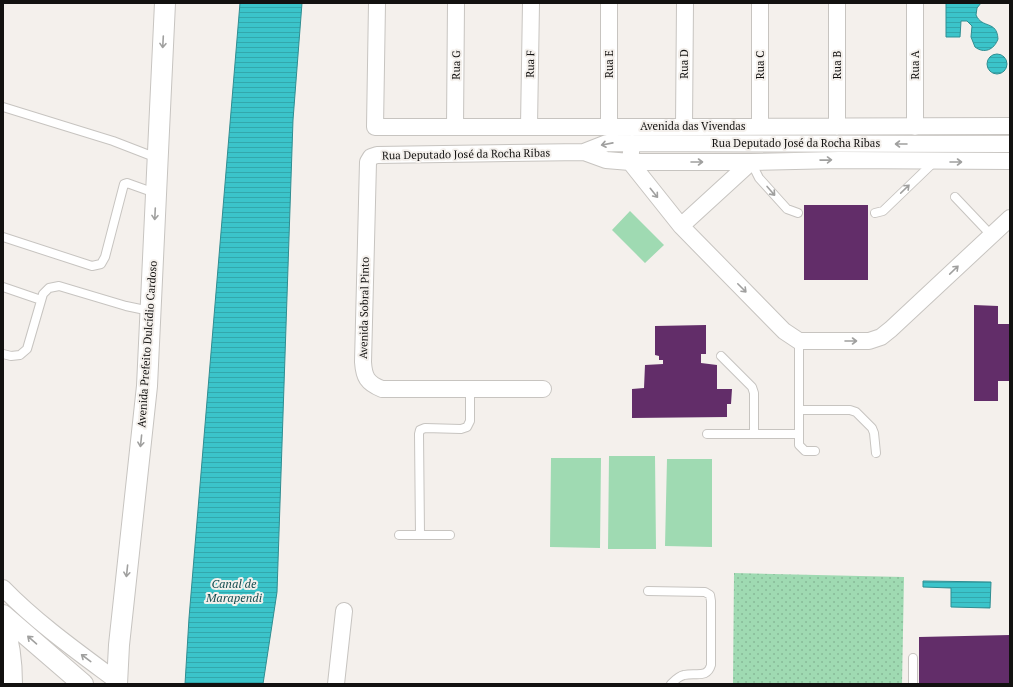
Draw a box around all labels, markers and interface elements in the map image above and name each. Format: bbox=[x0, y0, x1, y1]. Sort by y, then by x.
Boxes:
one-way arrow bbox=[160, 35, 167, 48]
street label: Rua D bbox=[677, 49, 691, 79]
street label: Rua G bbox=[449, 50, 463, 80]
street label: Rua F bbox=[523, 50, 537, 78]
street label: Rua E bbox=[602, 50, 616, 78]
street label: Rua A bbox=[908, 50, 922, 79]
street label: Rua C bbox=[753, 51, 767, 79]
street label: Rua B bbox=[830, 51, 844, 79]
street label: Avenida das Vivendas bbox=[640, 119, 746, 133]
street label: Rua Deputado José da Rocha Ribas bbox=[712, 136, 880, 150]
one-way arrow bbox=[601, 140, 614, 148]
one-way arrow bbox=[895, 140, 908, 148]
street label: Rua Deputado José da Rocha Ribas bbox=[382, 146, 551, 162]
one-way arrow bbox=[819, 156, 832, 164]
one-way arrow bbox=[690, 158, 703, 166]
one-way arrow bbox=[949, 158, 962, 166]
one-way arrow bbox=[900, 184, 910, 194]
one-way arrow bbox=[766, 186, 775, 196]
one-way arrow bbox=[650, 187, 658, 198]
one-way arrow bbox=[151, 207, 159, 220]
street label: Avenida Sobral Pinto bbox=[356, 257, 372, 359]
street label: Avenida Prefeito Dulcídio Cardoso bbox=[134, 260, 160, 428]
one-way arrow bbox=[949, 265, 959, 274]
one-way arrow bbox=[737, 283, 747, 293]
one-way arrow bbox=[844, 337, 857, 345]
one-way arrow bbox=[137, 434, 145, 447]
one-way arrow bbox=[124, 564, 131, 577]
water label: Canal de Marapendi bbox=[205, 576, 263, 605]
one-way arrow bbox=[27, 636, 38, 645]
one-way arrow bbox=[80, 654, 91, 662]

